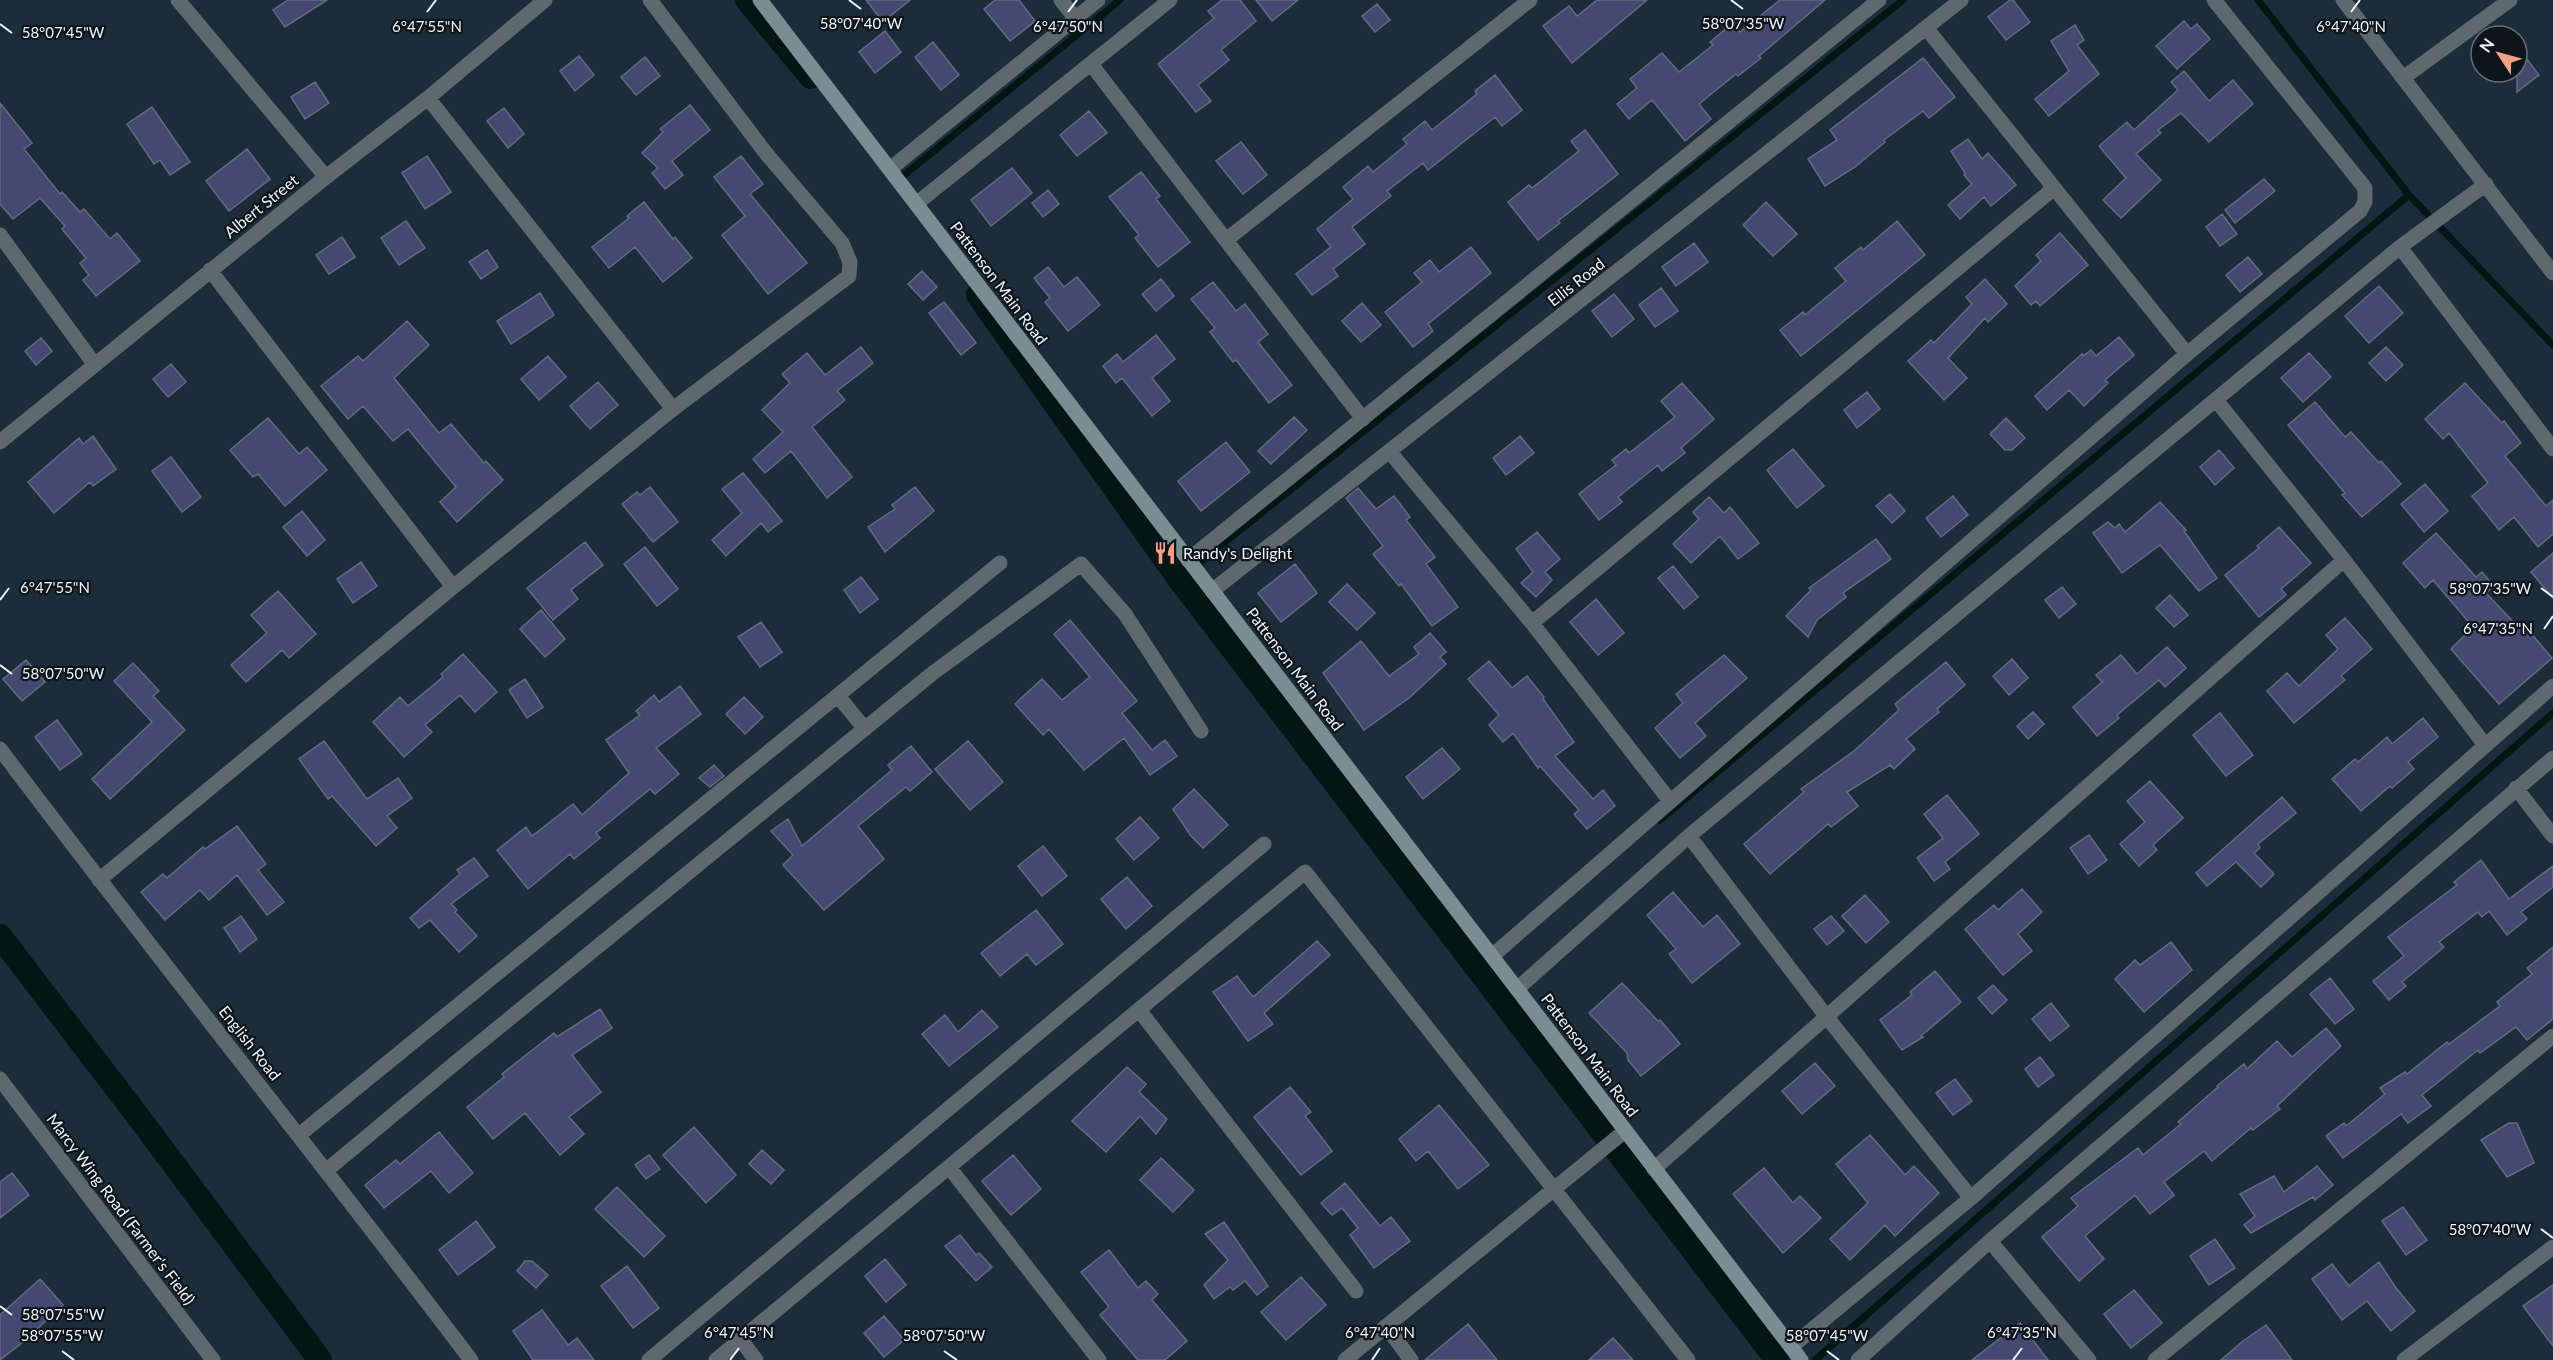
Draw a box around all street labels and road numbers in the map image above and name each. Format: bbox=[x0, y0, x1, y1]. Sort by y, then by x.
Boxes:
street label: Albert Street bbox=[220, 170, 302, 241]
street label: Pattenson Main Road bbox=[947, 217, 1052, 348]
street label: Ellis Road bbox=[1543, 253, 1608, 310]
street label: Pattenson Main Road bbox=[1243, 603, 1348, 734]
street label: Pattenson Main Road bbox=[1538, 989, 1643, 1120]
street label: English Road bbox=[215, 1002, 285, 1084]
street label: Marcy Wing Road (Farmer's Field) bbox=[43, 1109, 200, 1308]

